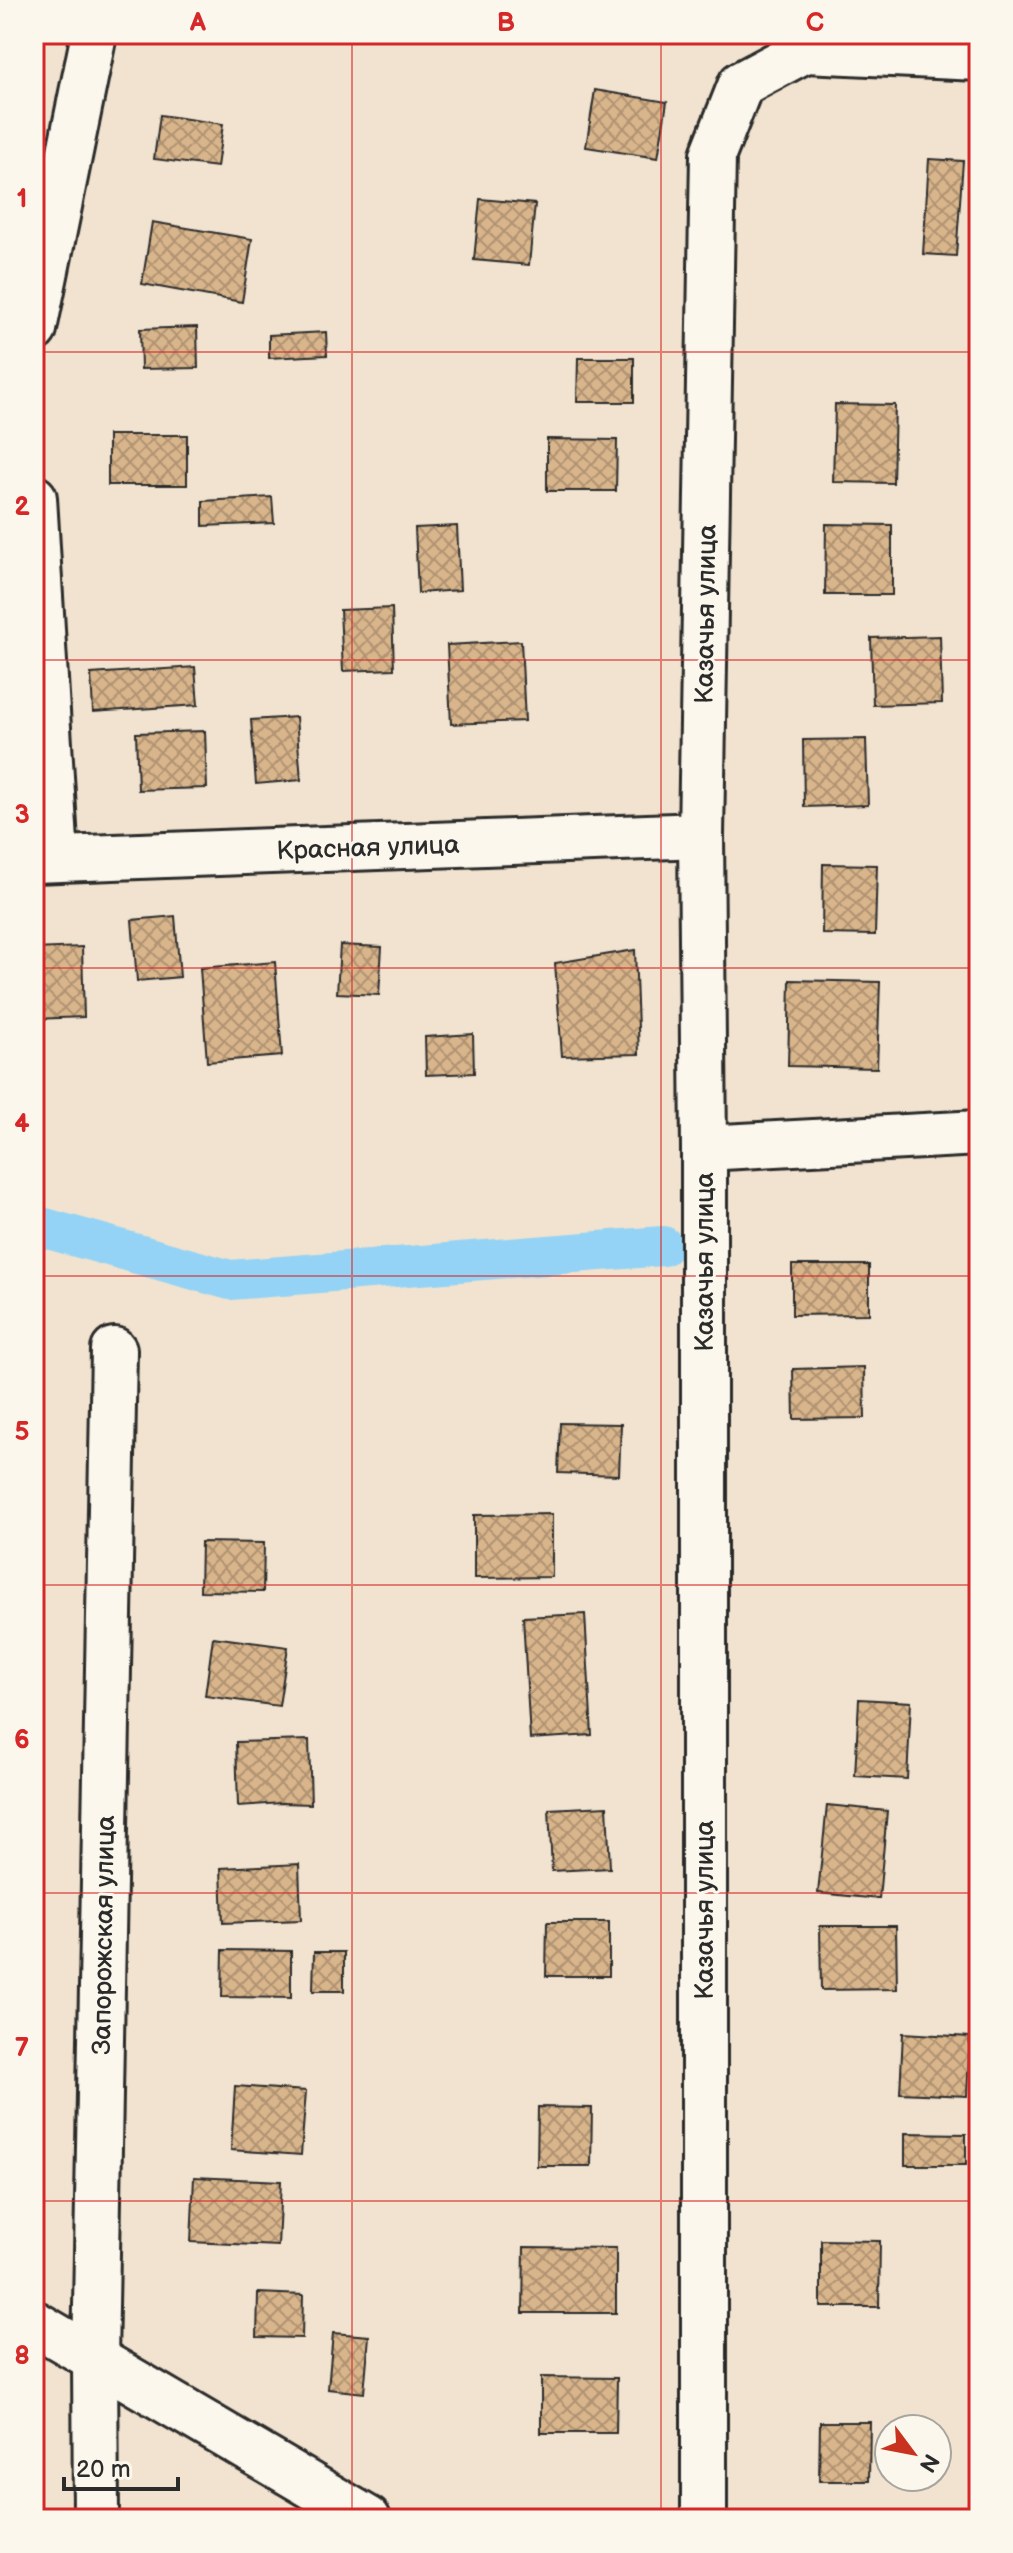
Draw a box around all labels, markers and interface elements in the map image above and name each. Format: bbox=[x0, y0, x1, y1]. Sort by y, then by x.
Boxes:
text: A bbox=[189, 8, 206, 39]
text: B bbox=[497, 8, 515, 39]
text: C bbox=[806, 8, 824, 39]
text: 1 bbox=[17, 184, 27, 215]
text: 2 bbox=[14, 492, 30, 523]
street label: Казачья улица bbox=[689, 524, 724, 704]
text: 3 bbox=[14, 800, 30, 831]
street label: Красная улица bbox=[276, 830, 460, 867]
text: 4 bbox=[14, 1109, 30, 1140]
street label: Казачья улица bbox=[690, 1172, 721, 1352]
text: 5 bbox=[14, 1417, 30, 1448]
text: 6 bbox=[14, 1725, 30, 1756]
street label: Запорожская улица bbox=[87, 1815, 122, 2055]
street label: Казачья улица bbox=[690, 1820, 721, 2000]
text: 7 bbox=[15, 2033, 29, 2064]
text: 8 bbox=[14, 2341, 30, 2372]
north arrow bbox=[873, 2413, 953, 2493]
scale bar bbox=[64, 2441, 178, 2491]
text: N bbox=[913, 2449, 945, 2477]
text: 20 m bbox=[76, 2455, 131, 2484]

